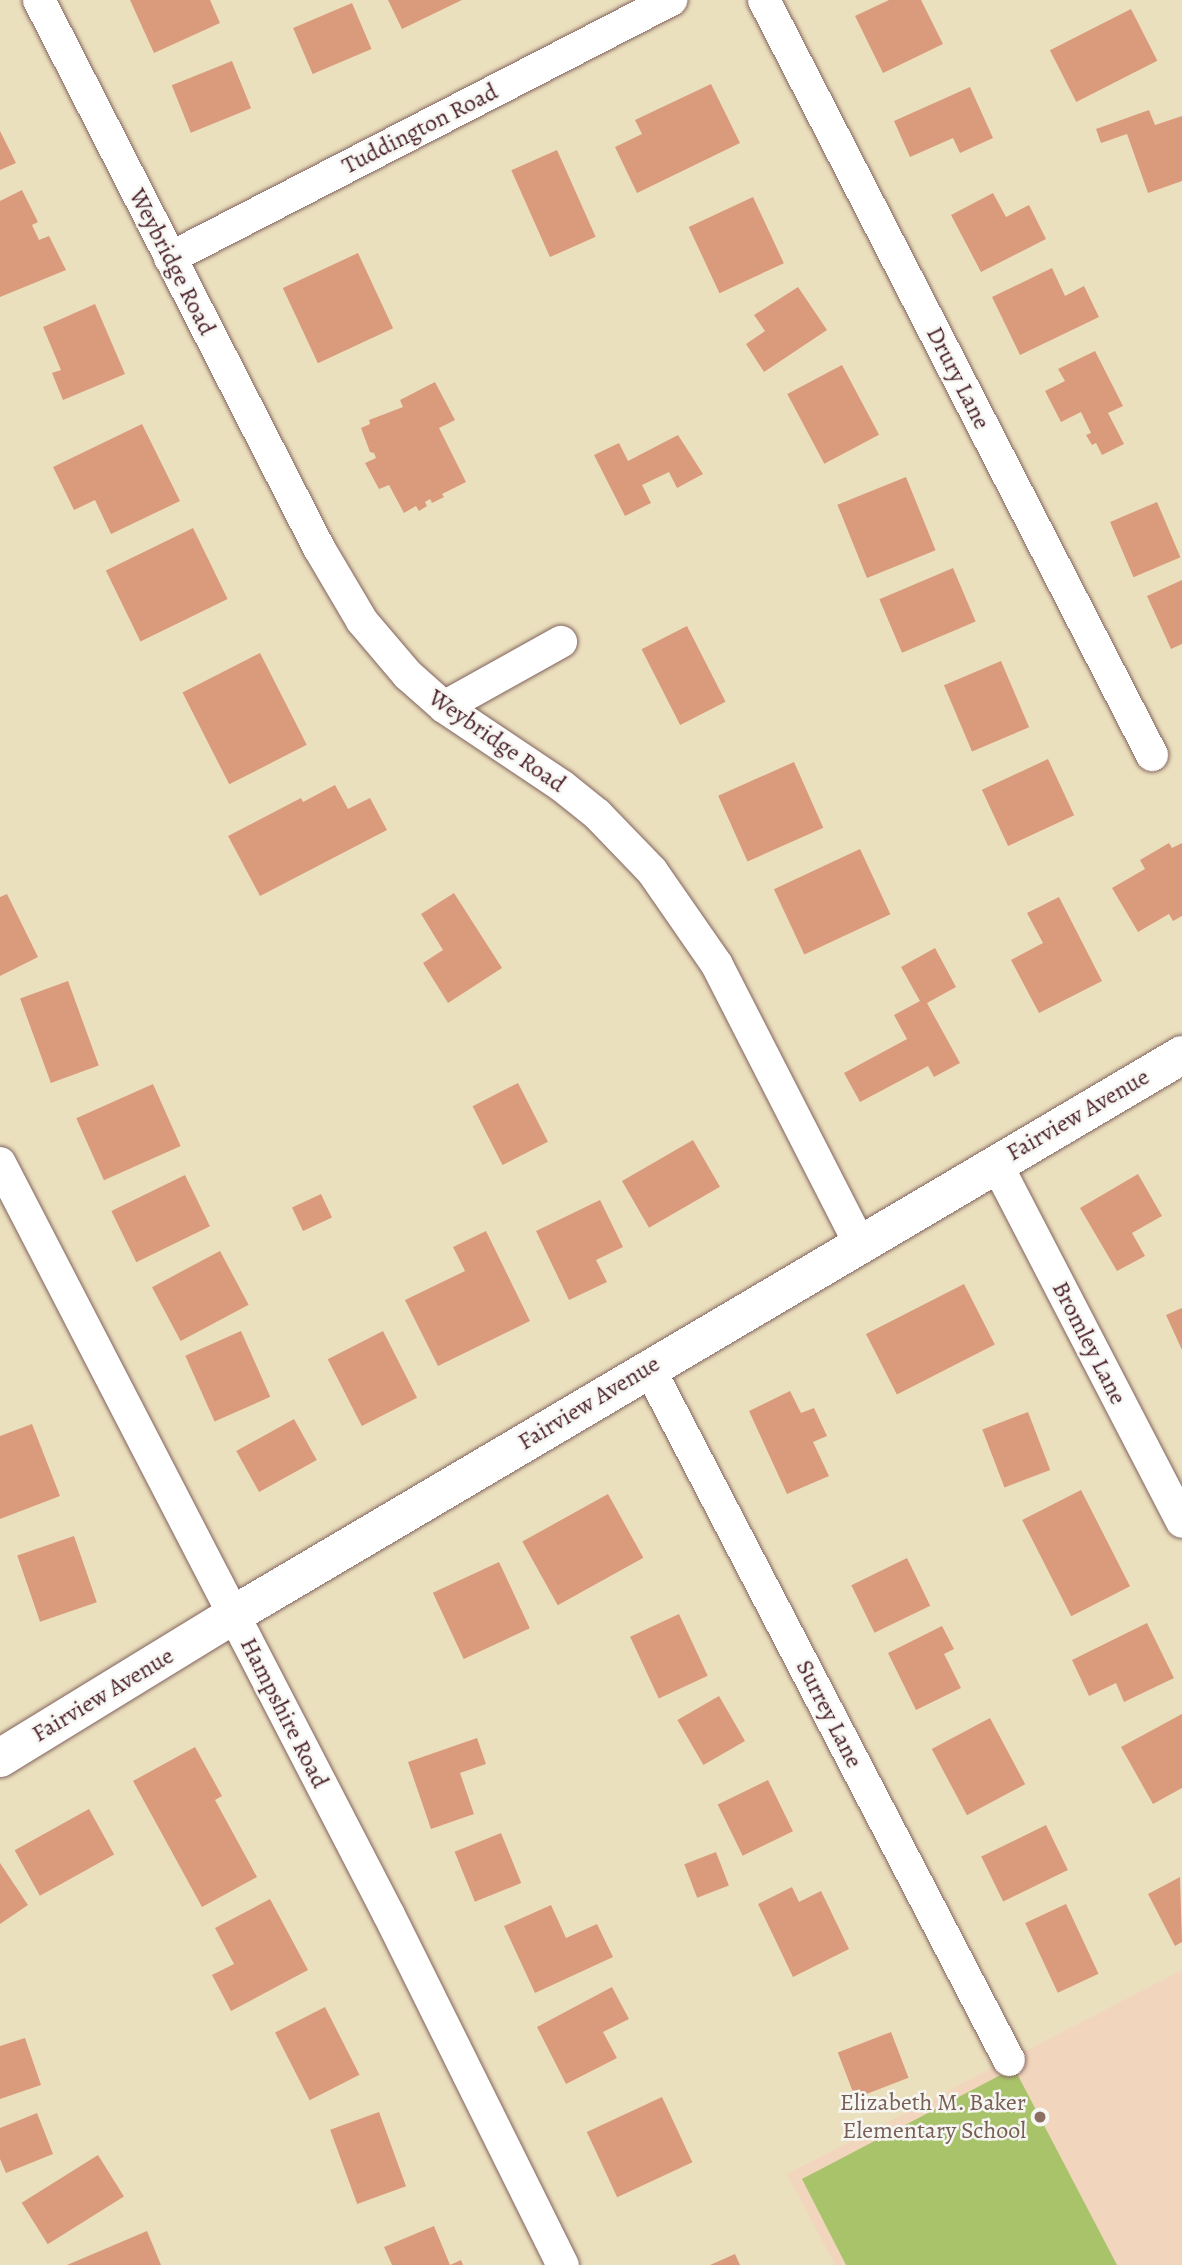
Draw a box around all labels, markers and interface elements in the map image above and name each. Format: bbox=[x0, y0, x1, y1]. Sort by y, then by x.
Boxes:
street label: Tuddington Road bbox=[337, 77, 503, 181]
street label: Weybridge Road bbox=[123, 184, 221, 340]
street label: Drury Lane bbox=[920, 322, 996, 434]
street label: Weybridge Road bbox=[423, 683, 571, 799]
street label: Fairview Avenue bbox=[1001, 1063, 1155, 1167]
street label: Bromley Lane bbox=[1046, 1277, 1132, 1409]
street label: Fairview Avenue bbox=[513, 1349, 665, 1457]
street label: Hampshire Road bbox=[234, 1633, 334, 1793]
street label: Fairview Avenue bbox=[27, 1641, 179, 1749]
street label: Surrey Lane bbox=[790, 1655, 868, 1773]
place label: Elizabeth M. Baker Elementary School bbox=[839, 2089, 1026, 2145]
marker: Elizabeth M. Baker Elementary School bbox=[1032, 2109, 1048, 2125]

